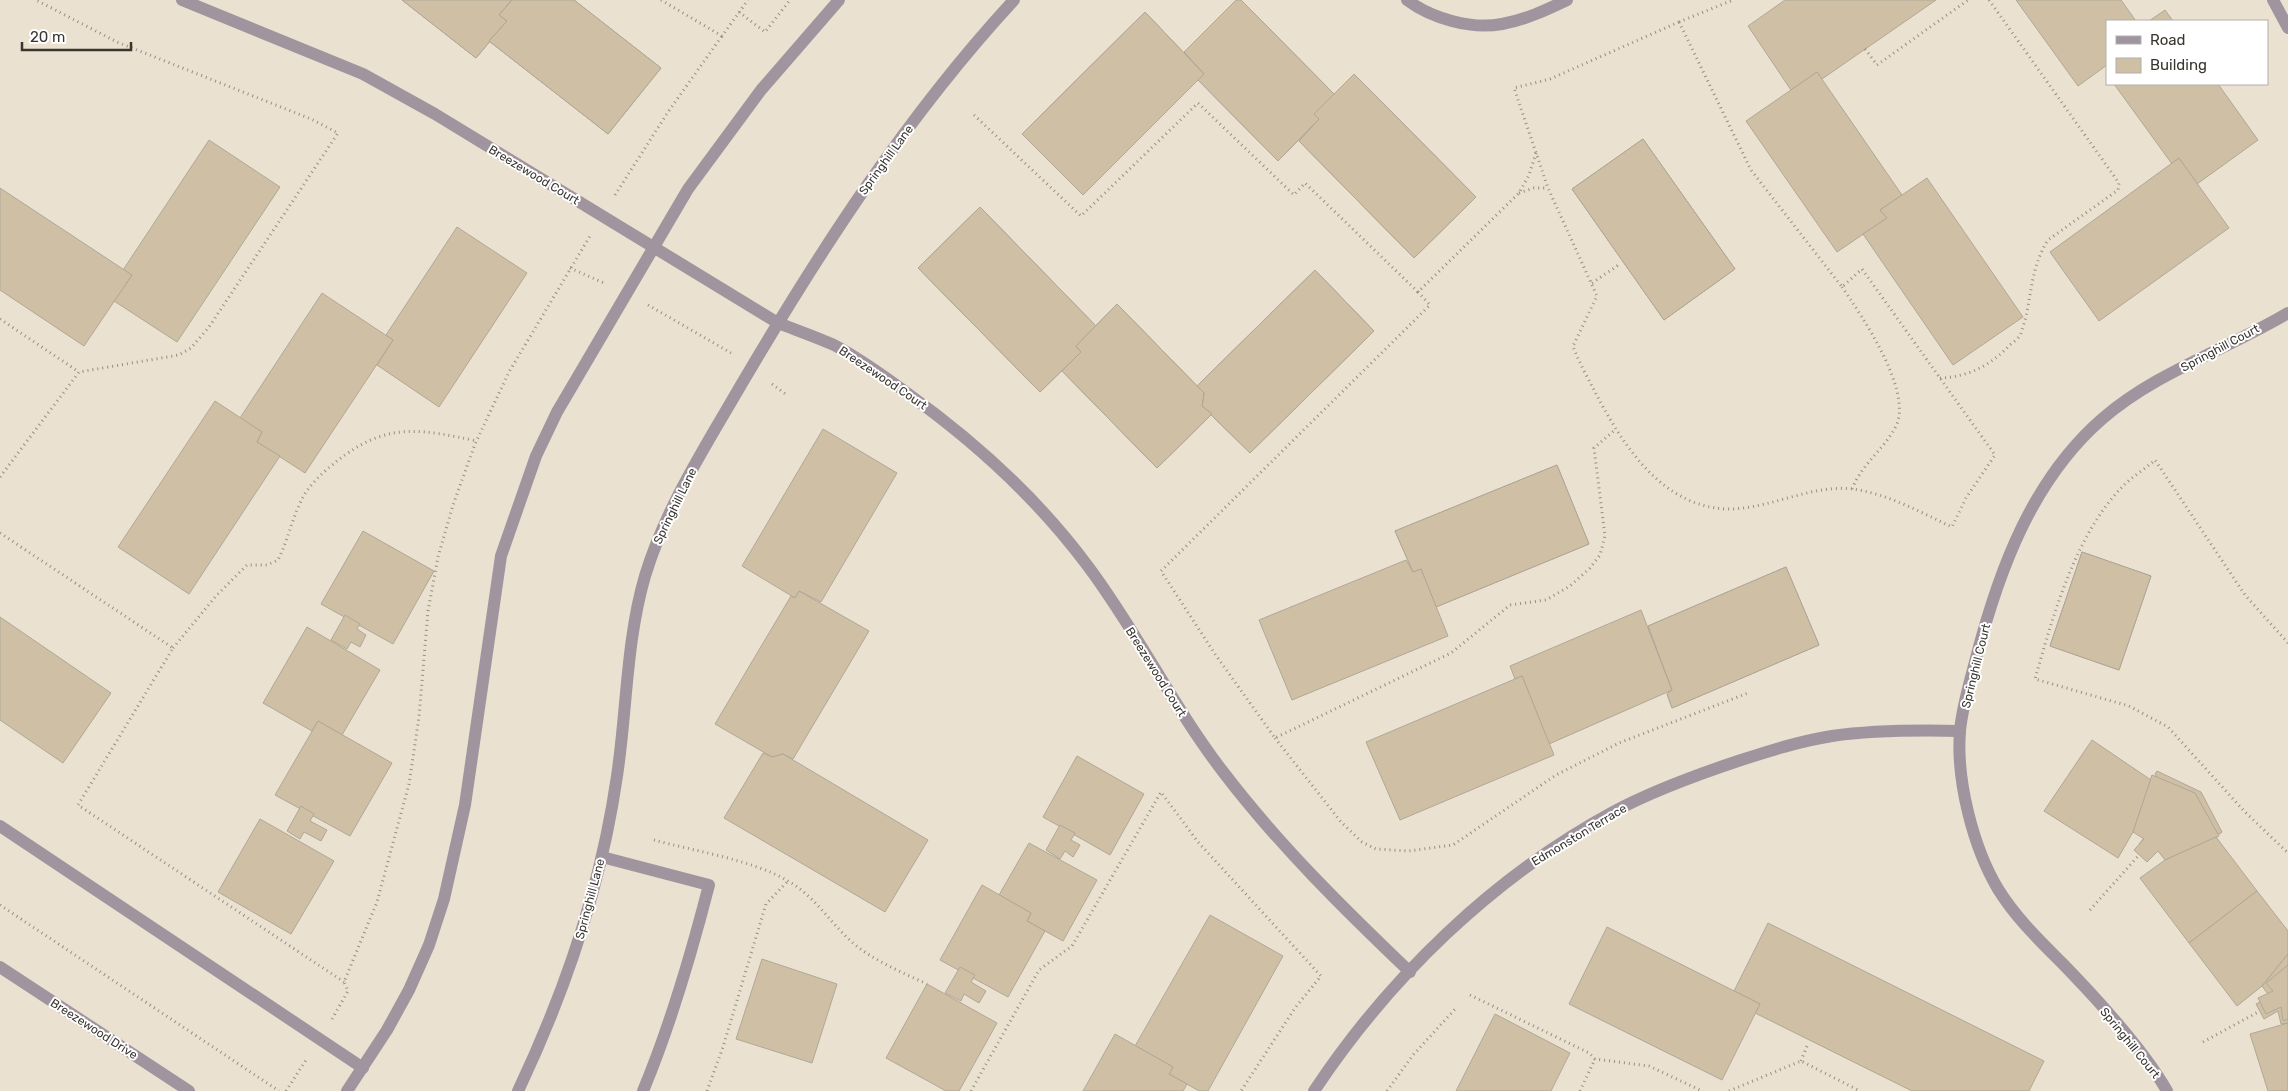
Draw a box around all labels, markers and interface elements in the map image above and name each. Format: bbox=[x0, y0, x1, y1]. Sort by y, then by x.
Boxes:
scale bar bbox=[22, 20, 131, 52]
legend bbox=[2106, 20, 2268, 85]
text: 20 m bbox=[30, 28, 65, 46]
text: Road bbox=[2150, 31, 2186, 49]
text: Building bbox=[2150, 56, 2207, 74]
street label: Springhill Lane bbox=[856, 122, 916, 198]
street label: Breezewood Court bbox=[486, 142, 582, 208]
street label: Springhill Court bbox=[2178, 321, 2262, 375]
street label: Breezewood Court bbox=[836, 343, 930, 413]
street label: Springhill Lane bbox=[651, 465, 700, 546]
street label: Springhill Court bbox=[1959, 622, 1993, 710]
street label: Breezewood Court bbox=[1123, 625, 1189, 720]
street label: Edmonston Terrace bbox=[1529, 801, 1629, 869]
street label: Springhill Lane bbox=[573, 857, 608, 941]
street label: Breezewood Drive bbox=[48, 996, 140, 1062]
street label: Springhill Court bbox=[2097, 1005, 2163, 1081]

